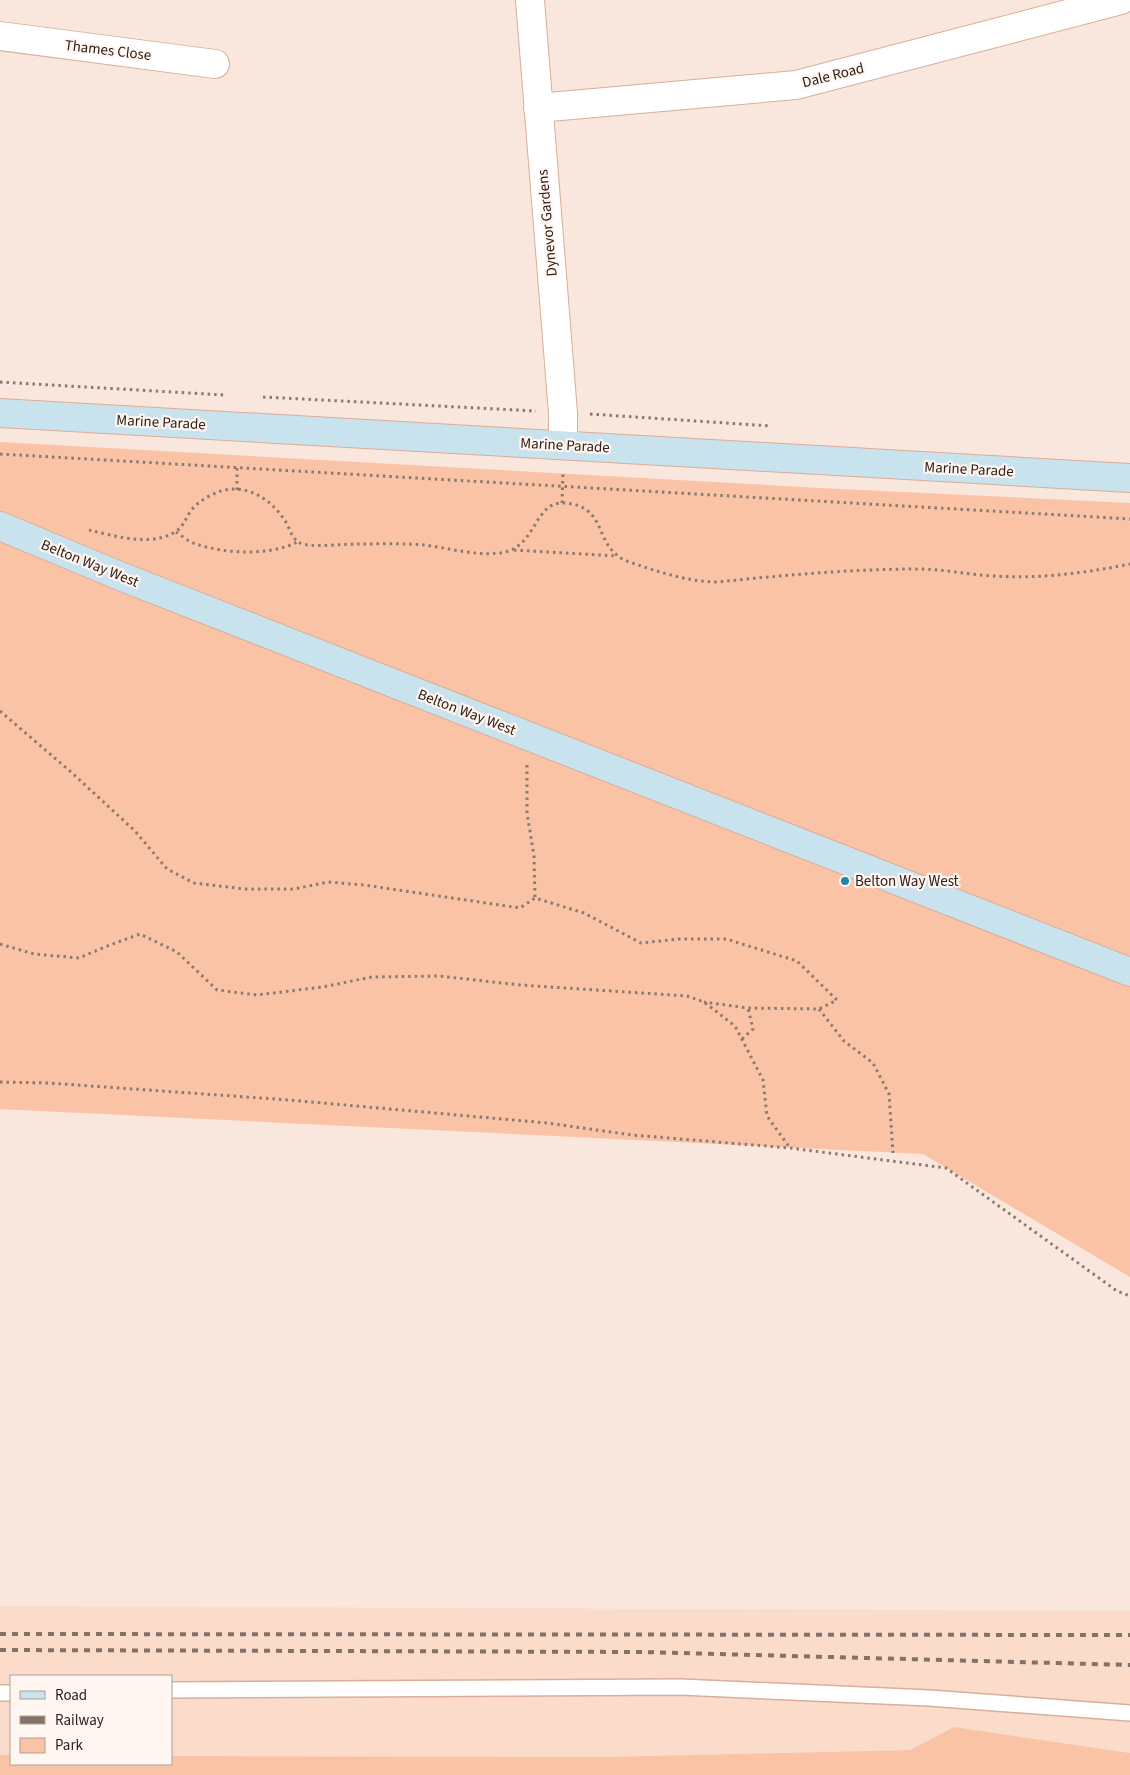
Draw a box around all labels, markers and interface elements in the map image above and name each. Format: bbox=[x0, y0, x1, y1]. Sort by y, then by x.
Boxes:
street label: Thames Close bbox=[63, 35, 152, 66]
street label: Dale Road bbox=[800, 58, 866, 93]
street label: Dynevor Gardens bbox=[532, 169, 563, 277]
street label: Marine Parade bbox=[116, 410, 206, 435]
street label: Marine Parade bbox=[520, 433, 610, 458]
street label: Marine Parade bbox=[924, 457, 1014, 482]
street label: Belton Way West bbox=[38, 534, 142, 593]
street label: Belton Way West bbox=[415, 684, 519, 741]
place label: Belton Way West bbox=[855, 871, 959, 892]
marker: Belton Way West bbox=[839, 875, 851, 887]
legend bbox=[10, 1675, 172, 1765]
text: Road bbox=[55, 1685, 87, 1706]
text: Railway bbox=[55, 1710, 104, 1731]
text: Park bbox=[55, 1735, 84, 1756]

